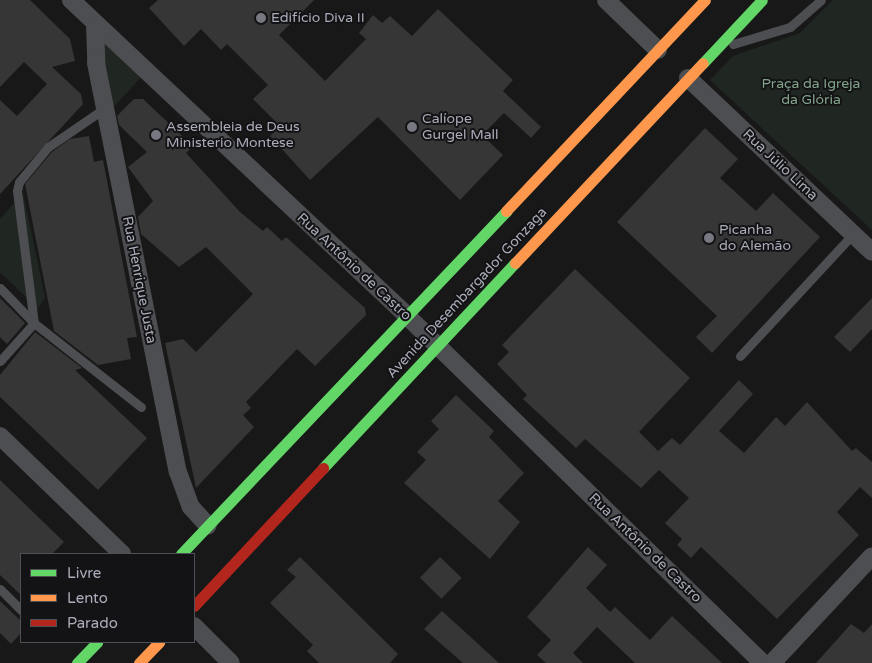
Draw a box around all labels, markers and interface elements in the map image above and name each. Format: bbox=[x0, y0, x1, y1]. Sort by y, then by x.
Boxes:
place label: Edifício Diva II bbox=[271, 10, 365, 26]
marker: Edifício Diva II bbox=[255, 12, 267, 24]
park label: Praça da Igreja da Glória bbox=[762, 76, 860, 108]
place label: Calíope Gurgel Mall bbox=[422, 111, 499, 144]
place label: Assembleia de Deus Ministerio Montese bbox=[166, 119, 300, 152]
marker: Calíope Gurgel Mall bbox=[406, 121, 418, 133]
street label: Rua Júlio Lima bbox=[739, 126, 821, 204]
marker: Assembleia de Deus Ministerio Montese bbox=[150, 129, 162, 141]
street label: Avenida Desembargador Gonzaga bbox=[383, 204, 551, 382]
street label: Rua Antônio de Castro bbox=[293, 210, 415, 324]
street label: Rua Henrique Justa bbox=[118, 215, 160, 345]
place label: Picanha do Alemão bbox=[719, 222, 791, 254]
marker: Picanha do Alemão bbox=[703, 232, 715, 244]
street label: Rua Antônio de Castro bbox=[585, 490, 705, 606]
legend bbox=[20, 553, 195, 643]
text: Livre bbox=[67, 564, 101, 582]
text: Lento bbox=[67, 589, 108, 607]
text: Parado bbox=[67, 614, 118, 632]

